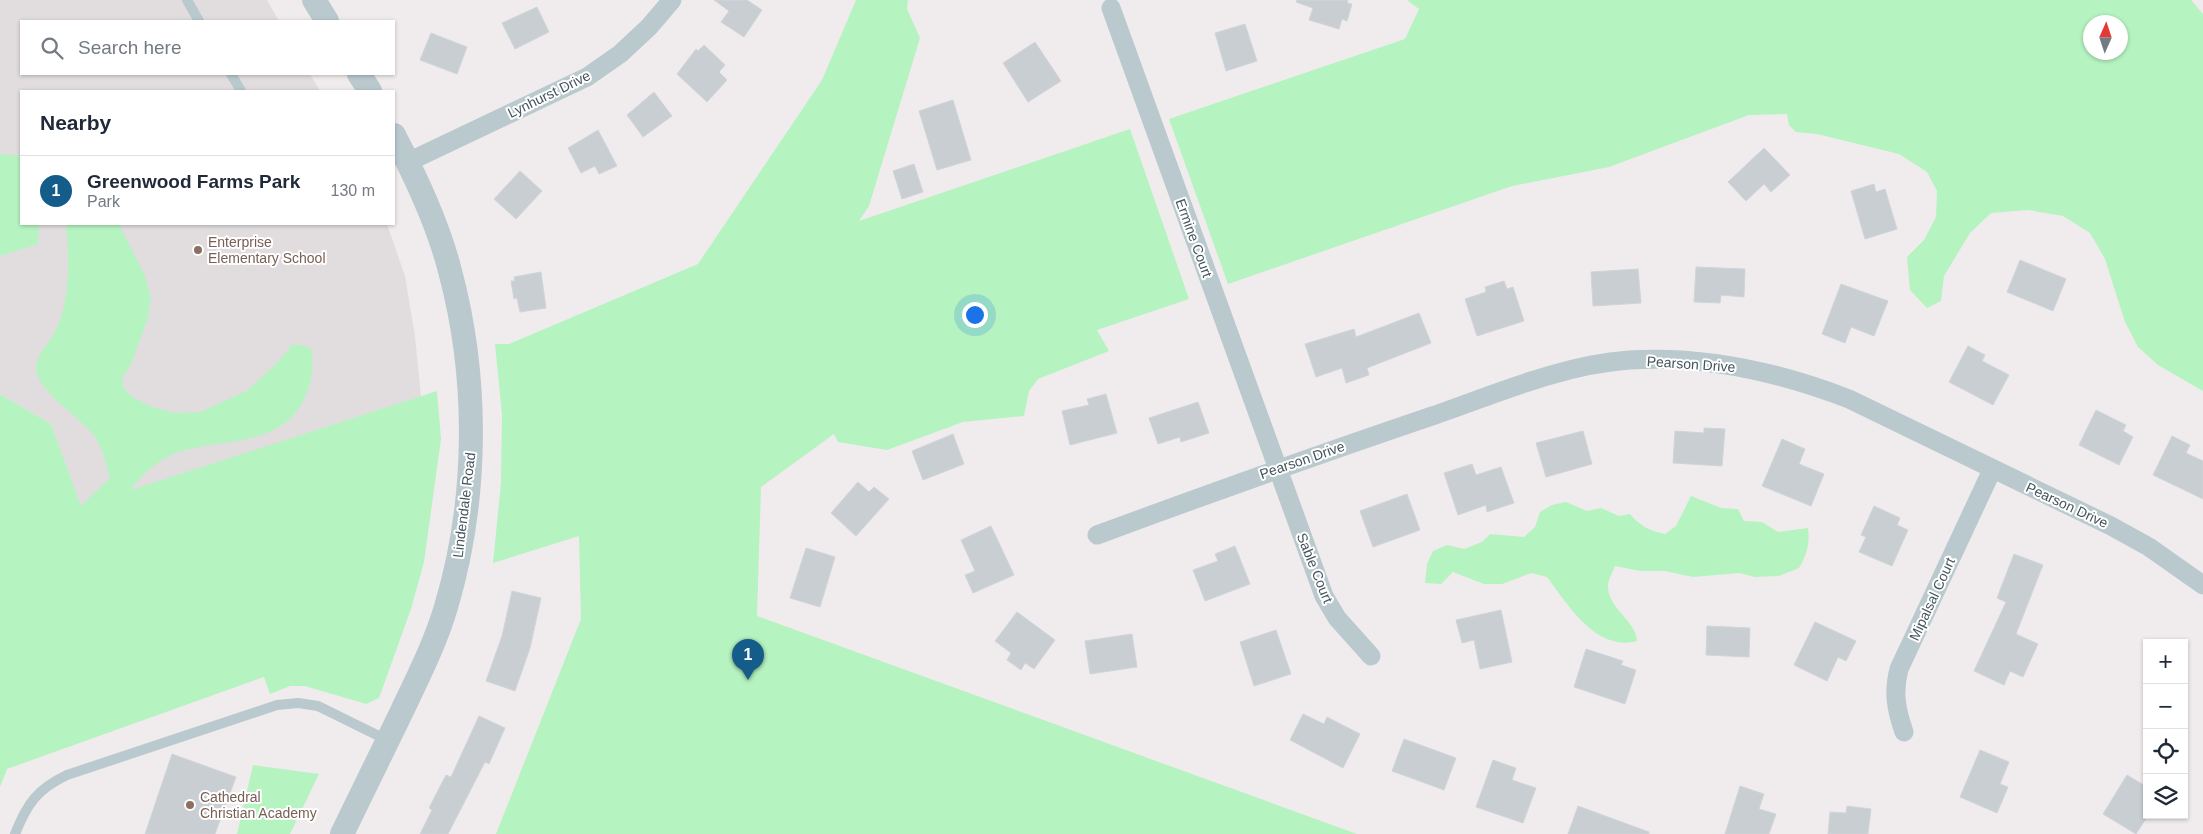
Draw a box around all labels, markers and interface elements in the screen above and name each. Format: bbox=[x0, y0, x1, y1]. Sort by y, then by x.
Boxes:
north arrow bbox=[2083, 15, 2128, 60]
search box bbox=[20, 20, 395, 75]
icon: search bbox=[38, 34, 66, 62]
text: Search here bbox=[78, 37, 182, 58]
street label: Lynhurst Drive bbox=[505, 67, 593, 121]
text: Nearby bbox=[40, 111, 111, 134]
text: Greenwood Farms Park bbox=[87, 171, 300, 192]
text: 1 bbox=[52, 182, 60, 199]
text: 130 m bbox=[331, 182, 375, 199]
text: Park bbox=[87, 193, 120, 210]
street label: Ermine Court bbox=[1172, 197, 1216, 280]
place label: Enterprise Elementary School bbox=[208, 234, 326, 266]
marker: Enterprise Elementary School bbox=[192, 244, 204, 256]
your location bbox=[962, 302, 988, 328]
street label: Pearson Drive bbox=[1646, 353, 1736, 375]
street label: Pearson Drive bbox=[1257, 438, 1347, 482]
street label: Lindendale Road bbox=[450, 451, 478, 559]
street label: Pearson Drive bbox=[2023, 479, 2111, 531]
street label: Sable Court bbox=[1294, 531, 1336, 605]
street label: Mipalsal Court bbox=[1906, 555, 1958, 643]
pin: 1 bbox=[732, 639, 764, 680]
map controls bbox=[2143, 639, 2188, 819]
button: + bbox=[2143, 639, 2188, 684]
button: − bbox=[2143, 684, 2188, 729]
button: locate bbox=[2143, 729, 2188, 774]
button: layers bbox=[2143, 774, 2188, 819]
place label: Cathedral Christian Academy bbox=[200, 789, 317, 821]
marker: Cathedral Christian Academy bbox=[184, 799, 196, 811]

